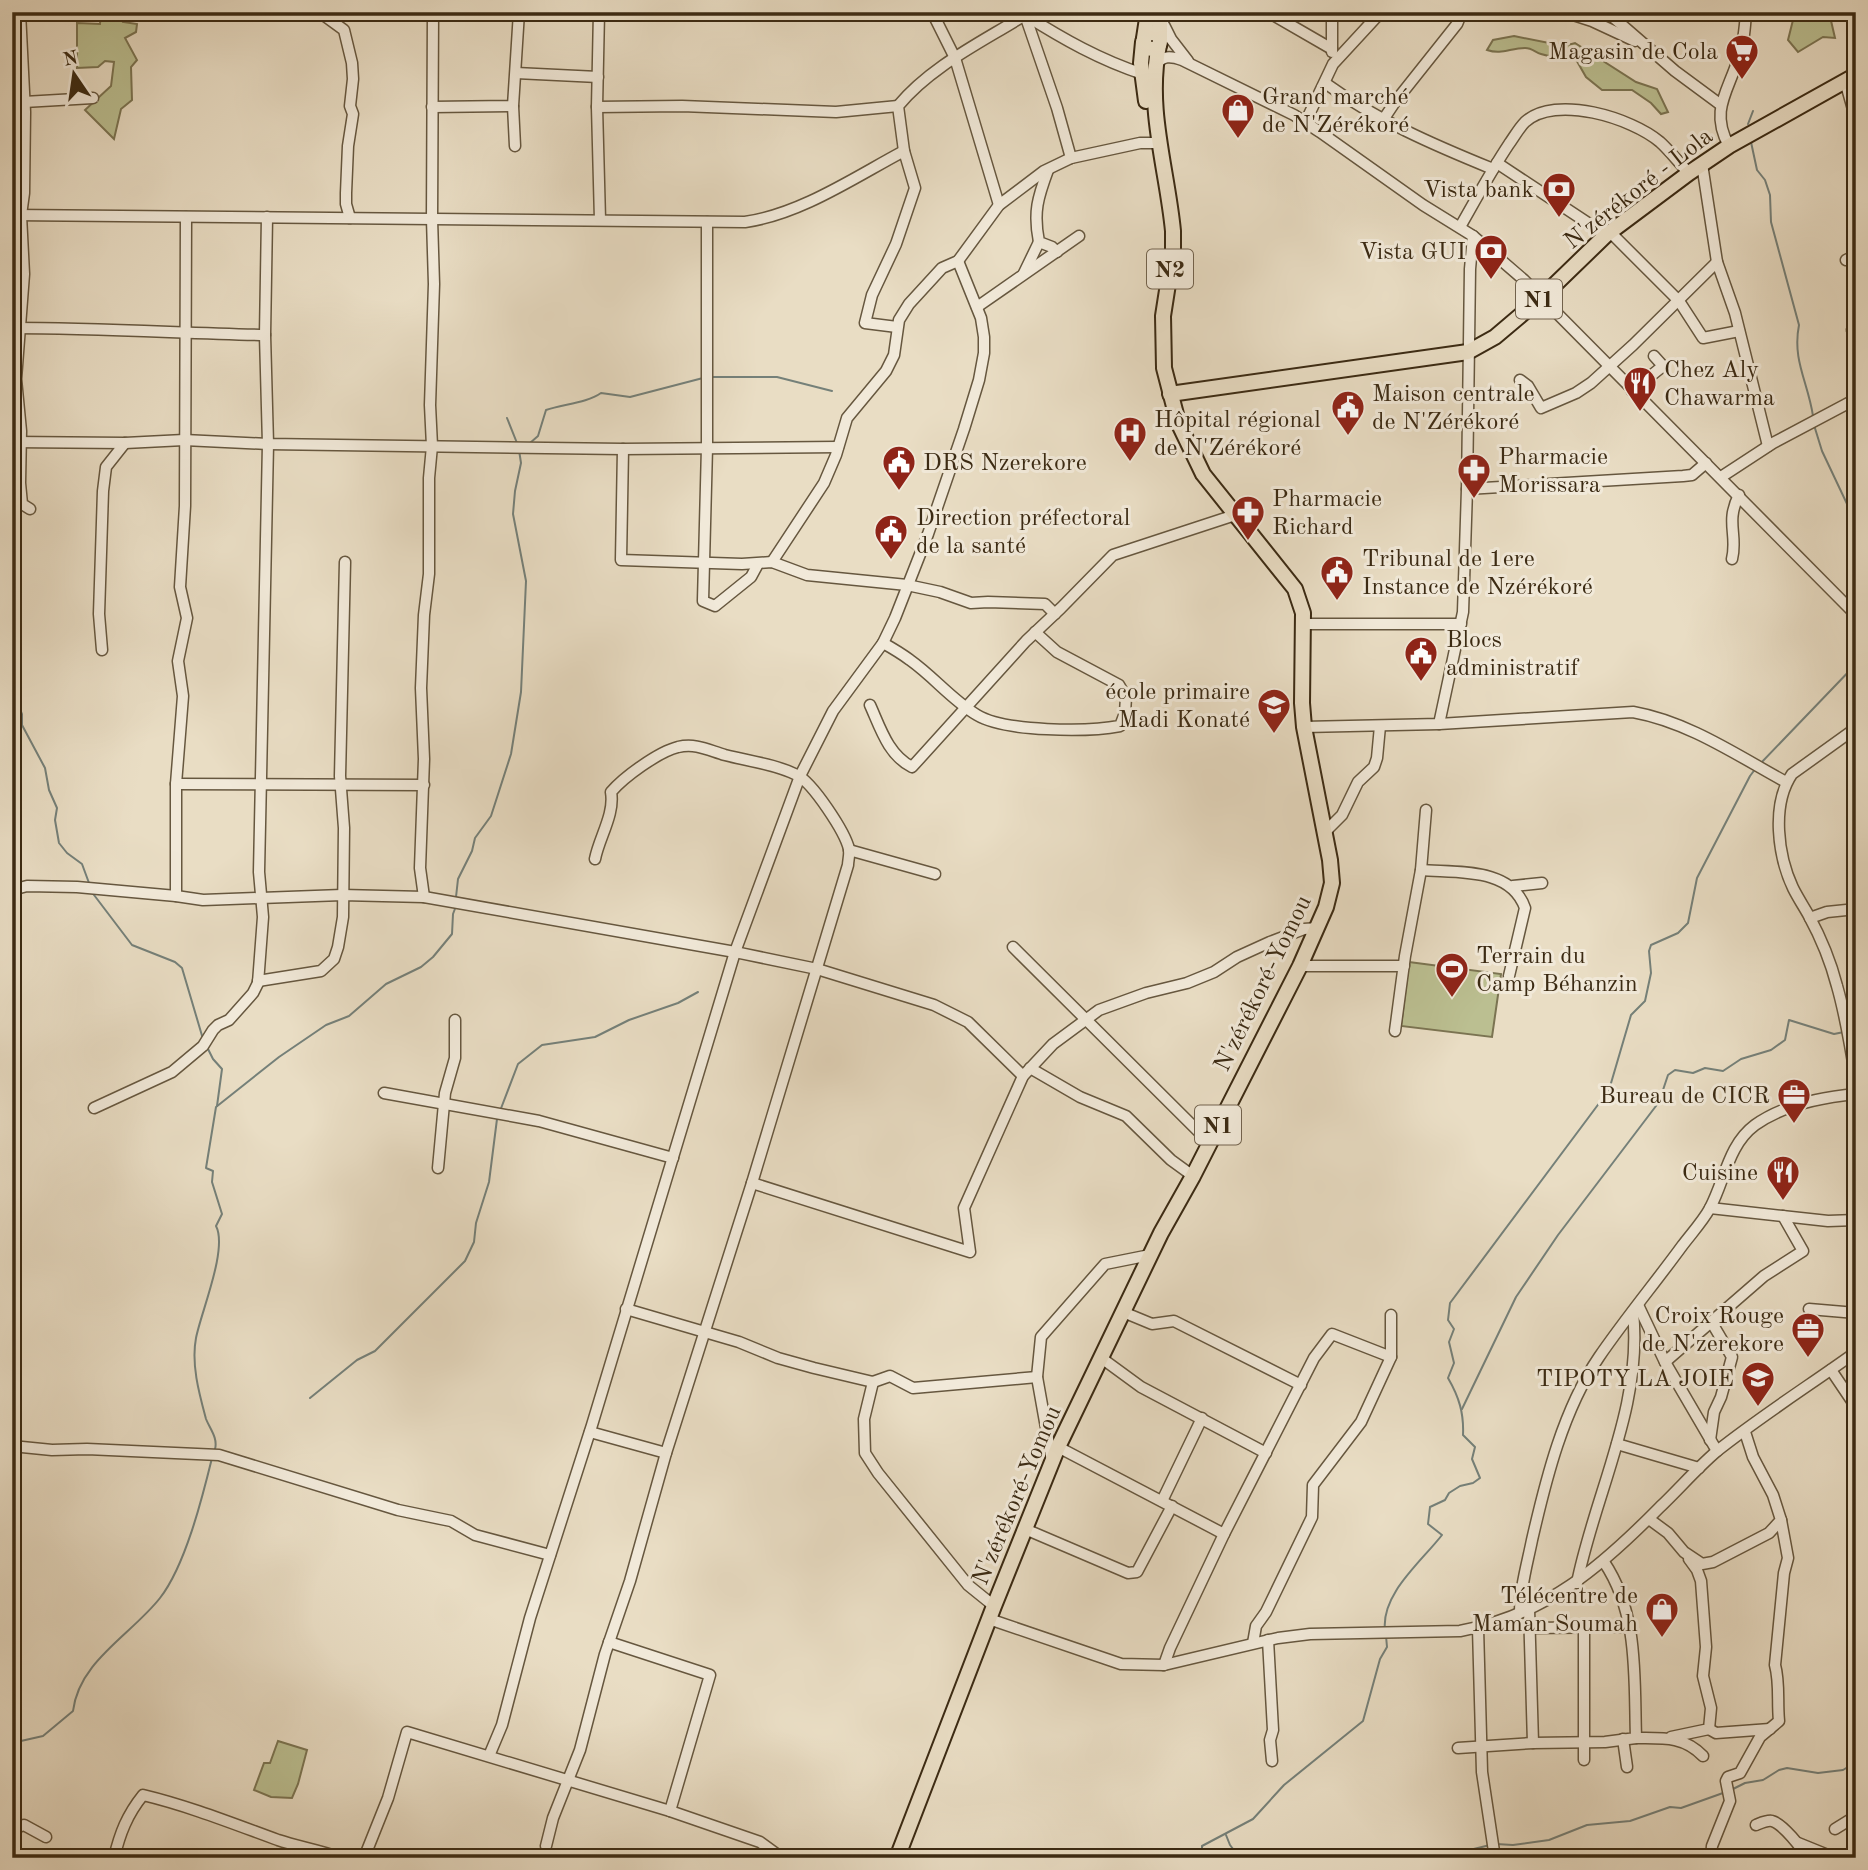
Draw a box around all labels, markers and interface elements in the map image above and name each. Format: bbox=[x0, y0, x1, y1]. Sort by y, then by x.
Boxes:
supermarket icon: Magasin de Cola bbox=[1723, 32, 1761, 81]
north arrow bbox=[38, 38, 108, 108]
place label: Magasin de Cola bbox=[1548, 41, 1718, 65]
text: N bbox=[62, 49, 80, 71]
place label: Grand marché de N'Zérékoré bbox=[1262, 86, 1409, 138]
shop icon: Grand marché de N'Zérékoré bbox=[1219, 91, 1257, 140]
street label: N'zérékoré - Lola bbox=[1561, 124, 1718, 255]
bank icon: Vista bank bbox=[1540, 170, 1578, 219]
place label: Vista bank bbox=[1423, 179, 1534, 203]
bank icon: Vista GUI bbox=[1472, 232, 1510, 281]
place label: Vista GUI bbox=[1359, 241, 1466, 265]
road number: N2 bbox=[1147, 250, 1193, 288]
road number: N1 bbox=[1516, 280, 1562, 318]
place label: Chez Aly Chawarma bbox=[1664, 359, 1775, 411]
restaurant icon: Chez Aly Chawarma bbox=[1621, 364, 1659, 413]
place label: Maison centrale de N'Zérékoré bbox=[1372, 383, 1535, 435]
public building icon: Maison centrale de N'Zérékoré bbox=[1329, 388, 1367, 437]
place label: Hôpital régional de N'Zérékoré bbox=[1154, 409, 1321, 461]
hospital icon: Hôpital régional de N'Zérékoré bbox=[1111, 414, 1149, 463]
public building icon: DRS Nzerekore bbox=[880, 443, 918, 492]
place label: Pharmacie Morissara bbox=[1498, 446, 1608, 498]
pharmacy icon: Pharmacie Morissara bbox=[1455, 451, 1493, 500]
place label: DRS Nzerekore bbox=[923, 452, 1087, 476]
place label: Pharmacie Richard bbox=[1272, 488, 1382, 540]
pharmacy icon: Pharmacie Richard bbox=[1229, 493, 1267, 542]
place label: Direction préfectoral de la santé bbox=[916, 507, 1130, 559]
public building icon: Direction préfectoral de la santé bbox=[872, 512, 910, 561]
place label: Tribunal de 1ere Instance de Nzérékoré bbox=[1362, 548, 1593, 600]
public building icon: Tribunal de 1ere Instance de Nzérékoré bbox=[1318, 553, 1356, 602]
place label: Blocs administratif bbox=[1446, 629, 1580, 681]
public building icon: Blocs administratif bbox=[1402, 634, 1440, 683]
place label: école primaire Madi Konaté bbox=[1105, 681, 1250, 733]
school or university icon: école primaire Madi Konaté bbox=[1255, 686, 1293, 735]
street label: N'zérékoré-Yomou bbox=[1211, 892, 1317, 1076]
place label: Terrain du Camp Béhanzin bbox=[1476, 945, 1638, 997]
sports icon: Terrain du Camp Béhanzin bbox=[1433, 950, 1471, 999]
office icon: Bureau de CICR bbox=[1775, 1076, 1813, 1125]
place label: Bureau de CICR bbox=[1599, 1085, 1770, 1109]
road number: N1 bbox=[1195, 1106, 1241, 1144]
restaurant icon: Cuisine bbox=[1764, 1153, 1802, 1202]
place label: Cuisine bbox=[1682, 1162, 1758, 1186]
place label: Croix Rouge de N'zerekore bbox=[1642, 1305, 1784, 1357]
office icon: Croix Rouge de N'zerekore bbox=[1789, 1310, 1827, 1359]
school or university icon: TIPOTY LA JOIE bbox=[1739, 1359, 1777, 1408]
place label: TIPOTY LA JOIE bbox=[1536, 1368, 1734, 1392]
street label: N'zérékoré-Yomou bbox=[969, 1402, 1067, 1589]
place label: Télécentre de Maman Soumah bbox=[1472, 1585, 1638, 1637]
shop icon: Télécentre de Maman Soumah bbox=[1643, 1590, 1681, 1639]

